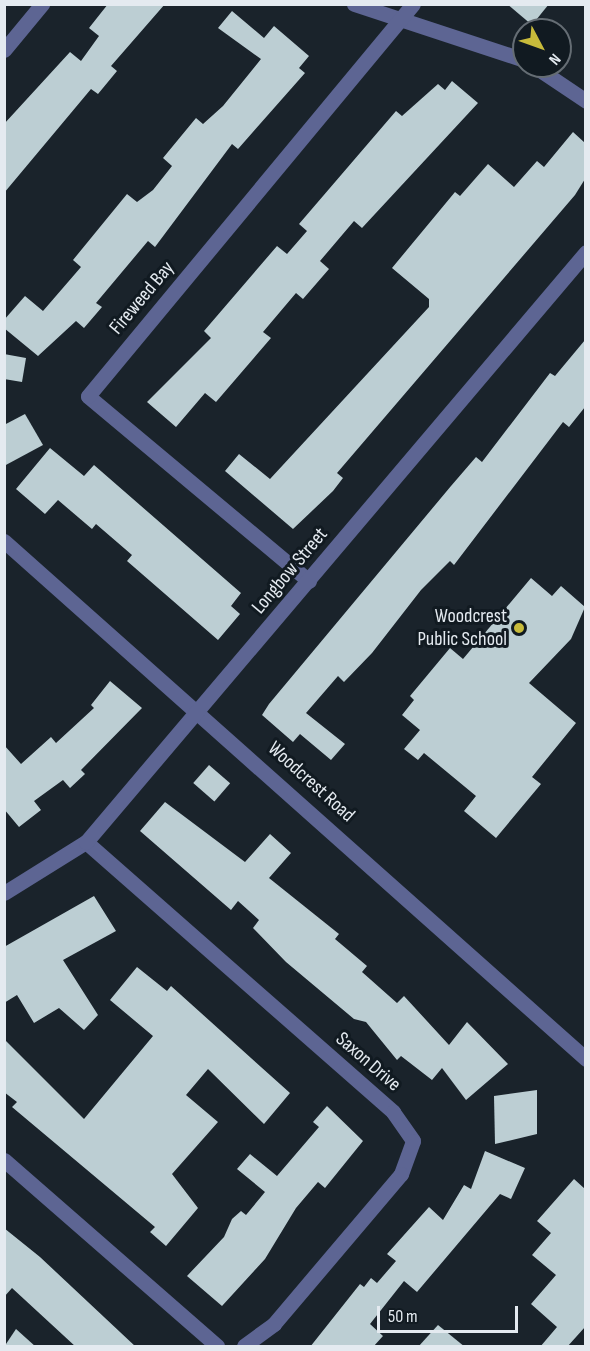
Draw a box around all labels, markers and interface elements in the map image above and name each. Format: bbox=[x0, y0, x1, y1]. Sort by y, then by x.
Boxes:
north arrow bbox=[512, 18, 572, 78]
text: N bbox=[544, 49, 564, 68]
street label: Fireweed Bay bbox=[105, 257, 179, 339]
street label: Longbow Street bbox=[247, 523, 333, 619]
place label: Woodcrest Public School bbox=[417, 604, 507, 651]
marker: Woodcrest Public School bbox=[512, 621, 526, 635]
street label: Woodcrest Road bbox=[263, 737, 359, 827]
street label: Saxon Drive bbox=[331, 1027, 405, 1097]
scale bar bbox=[380, 1294, 521, 1332]
text: 50 m bbox=[388, 1306, 418, 1327]

